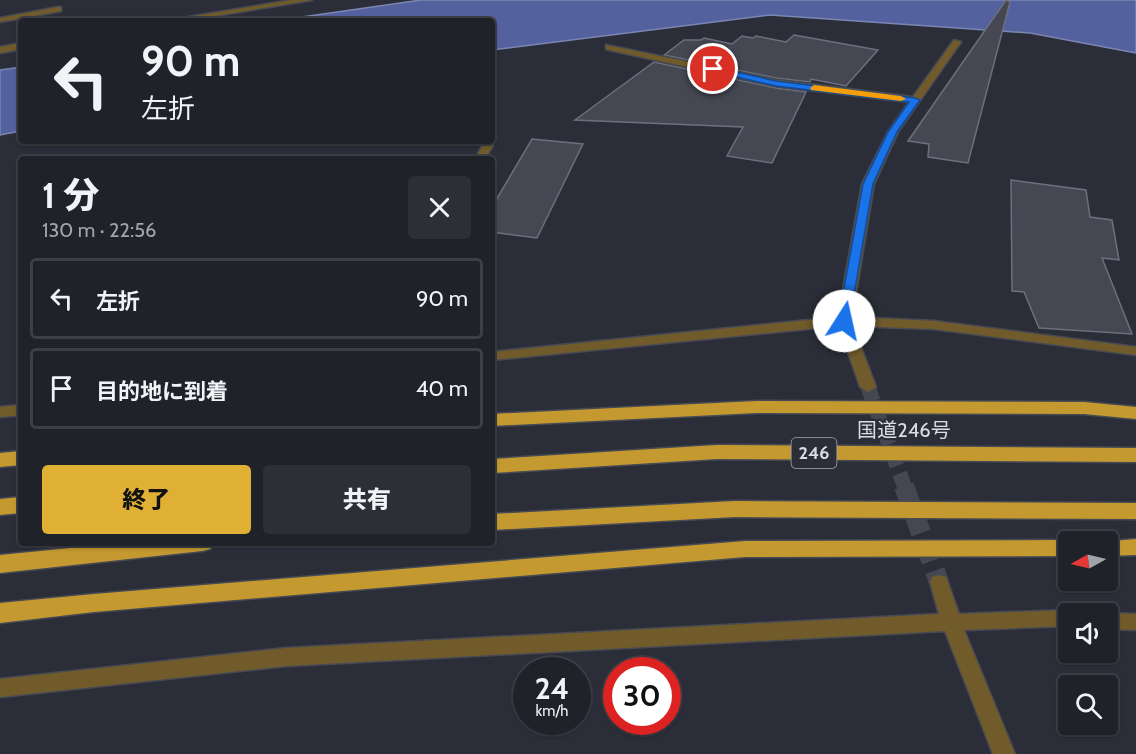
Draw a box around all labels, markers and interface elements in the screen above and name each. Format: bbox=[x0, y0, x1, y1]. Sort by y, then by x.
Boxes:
text: 90 m bbox=[141, 35, 240, 87]
icon: left bbox=[42, 42, 120, 120]
pin bbox=[687, 43, 738, 94]
icon: arrive bbox=[696, 52, 729, 85]
text: 左折 bbox=[141, 92, 195, 125]
text: 1 分 bbox=[42, 173, 99, 217]
button: close bbox=[408, 176, 471, 239]
text: 130 m · 22:56 bbox=[42, 218, 156, 242]
icon: left bbox=[45, 282, 78, 315]
text: 90 m bbox=[416, 285, 468, 312]
text: 左折 bbox=[96, 288, 140, 315]
position arrow bbox=[812, 289, 876, 353]
icon: arrive bbox=[45, 372, 78, 405]
text: 40 m bbox=[416, 375, 468, 402]
text: 目的地に到着 bbox=[96, 378, 228, 405]
street label: 国道246号 bbox=[857, 418, 951, 442]
road number: 246 bbox=[792, 438, 836, 468]
button: 終了 bbox=[42, 465, 251, 534]
button: 共有 bbox=[263, 465, 471, 534]
north arrow bbox=[1058, 531, 1118, 591]
map controls bbox=[1058, 531, 1118, 735]
button: sound bbox=[1058, 603, 1118, 663]
speed limit sign: 30 bbox=[603, 657, 681, 735]
text: 24 bbox=[535, 670, 569, 707]
button: search bbox=[1058, 675, 1118, 735]
text: km/h bbox=[536, 702, 568, 720]

